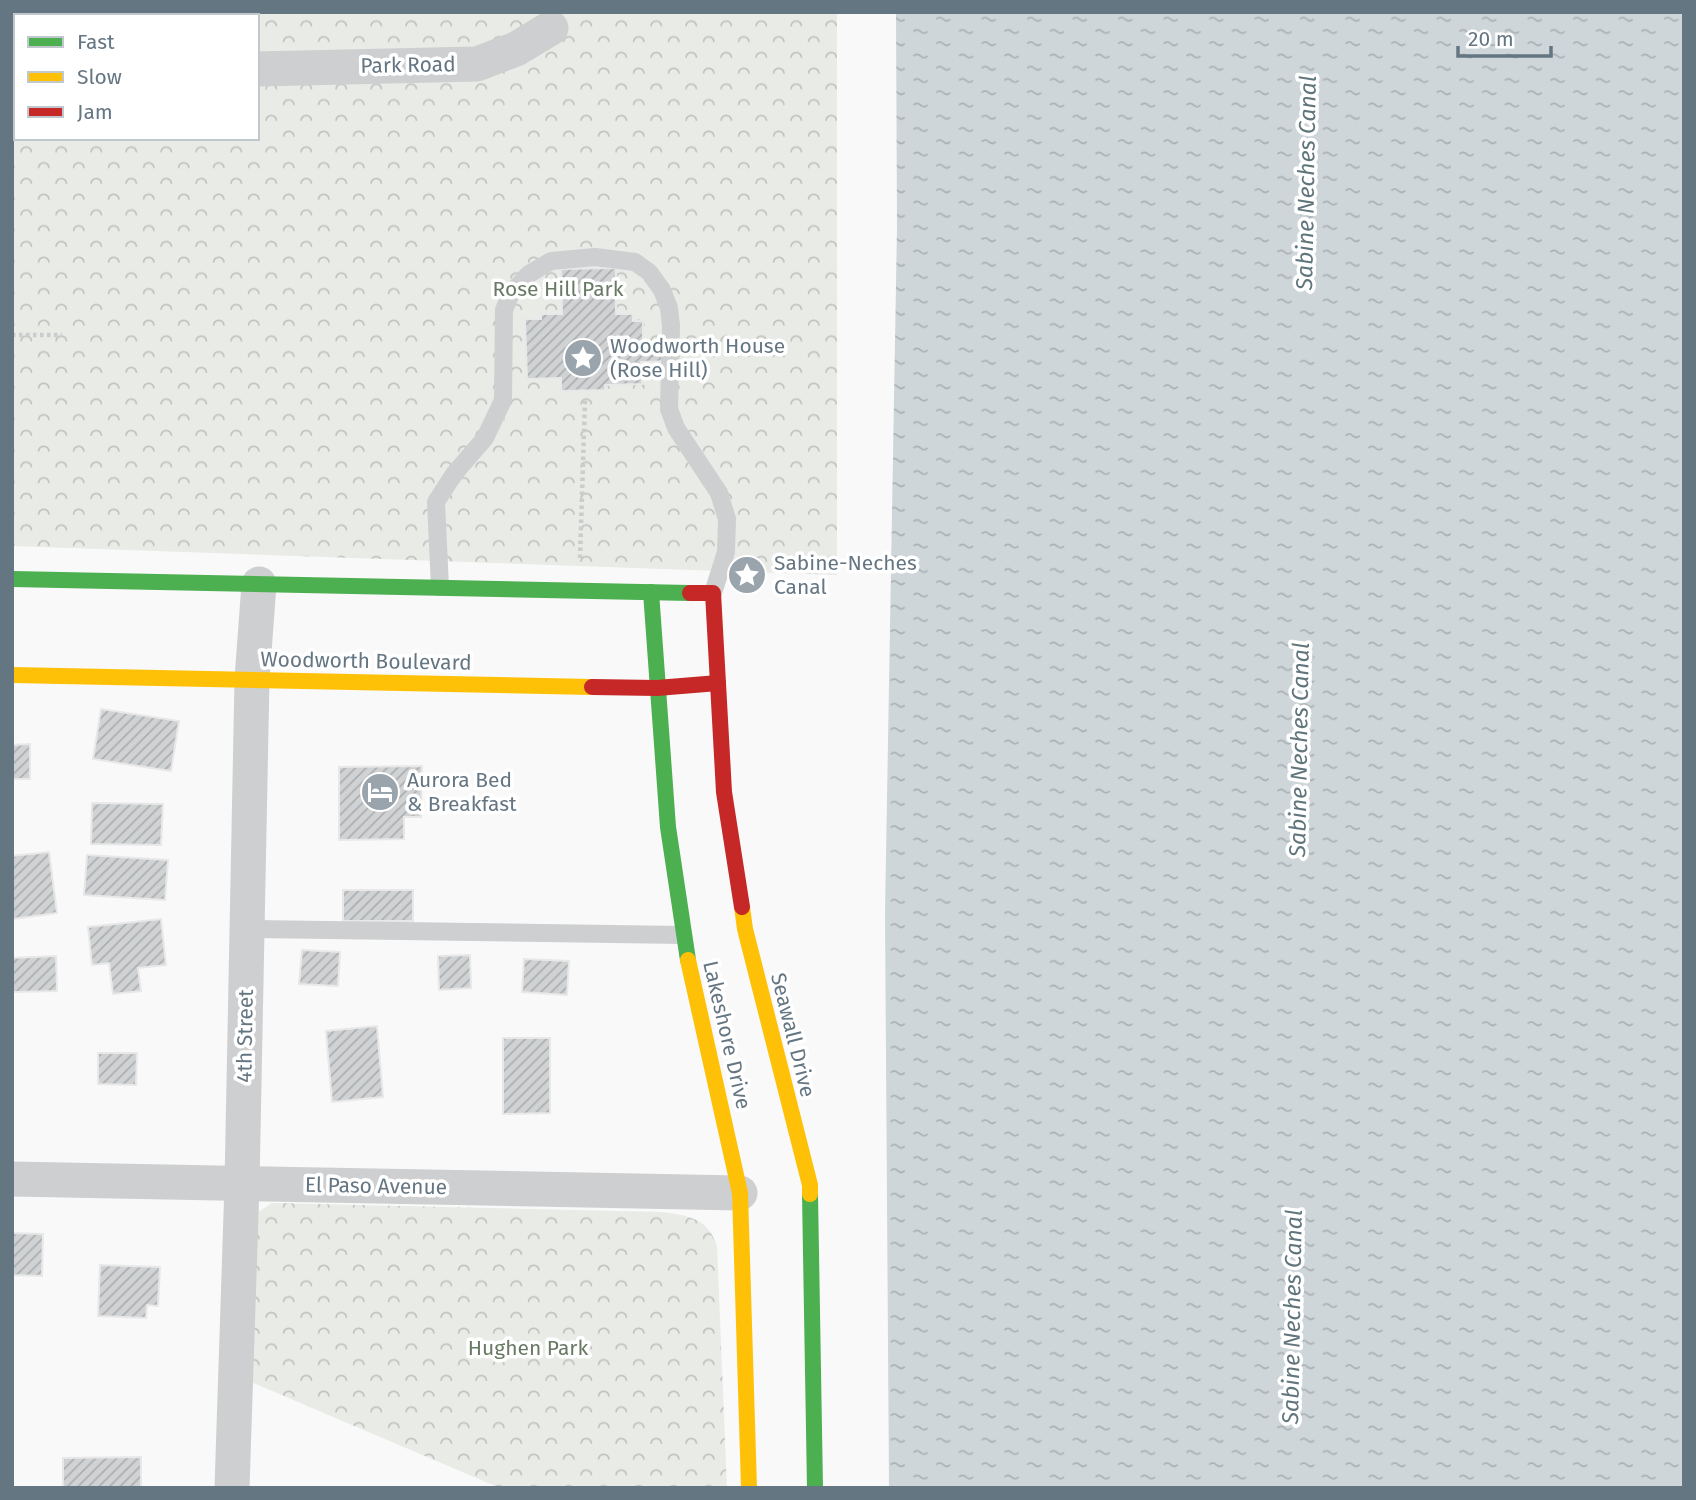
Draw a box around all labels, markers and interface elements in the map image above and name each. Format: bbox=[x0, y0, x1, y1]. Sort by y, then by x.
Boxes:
legend bbox=[14, 14, 259, 140]
scale bar bbox=[1458, 14, 1551, 58]
text: 20 m bbox=[1468, 26, 1514, 52]
text: Fast bbox=[77, 29, 115, 55]
street label: Park Road bbox=[360, 51, 456, 79]
text: Slow bbox=[77, 64, 122, 90]
water label: Sabine Neches Canal bbox=[1290, 75, 1322, 292]
text: Jam bbox=[77, 99, 113, 125]
park label: Rose Hill Park bbox=[493, 276, 624, 302]
place label: Woodworth House (Rose Hill) bbox=[610, 333, 785, 383]
place icon: Woodworth House (Rose Hill) bbox=[562, 337, 604, 379]
place label: Sabine-Neches Canal bbox=[774, 550, 917, 600]
place icon: Sabine-Neches Canal bbox=[726, 554, 768, 596]
water label: Sabine Neches Canal bbox=[1283, 642, 1315, 859]
street label: Woodworth Boulevard bbox=[260, 646, 472, 676]
place label: Aurora Bed & Breakfast bbox=[407, 767, 517, 817]
hotel icon: Aurora Bed & Breakfast bbox=[359, 771, 401, 813]
street label: Lakeshore Drive bbox=[697, 958, 757, 1112]
street label: Seawall Drive bbox=[765, 970, 821, 1100]
street label: 4th Street bbox=[231, 989, 259, 1083]
street label: El Paso Avenue bbox=[305, 1172, 447, 1200]
water label: Sabine Neches Canal bbox=[1276, 1209, 1308, 1426]
park label: Hughen Park bbox=[468, 1335, 588, 1361]

